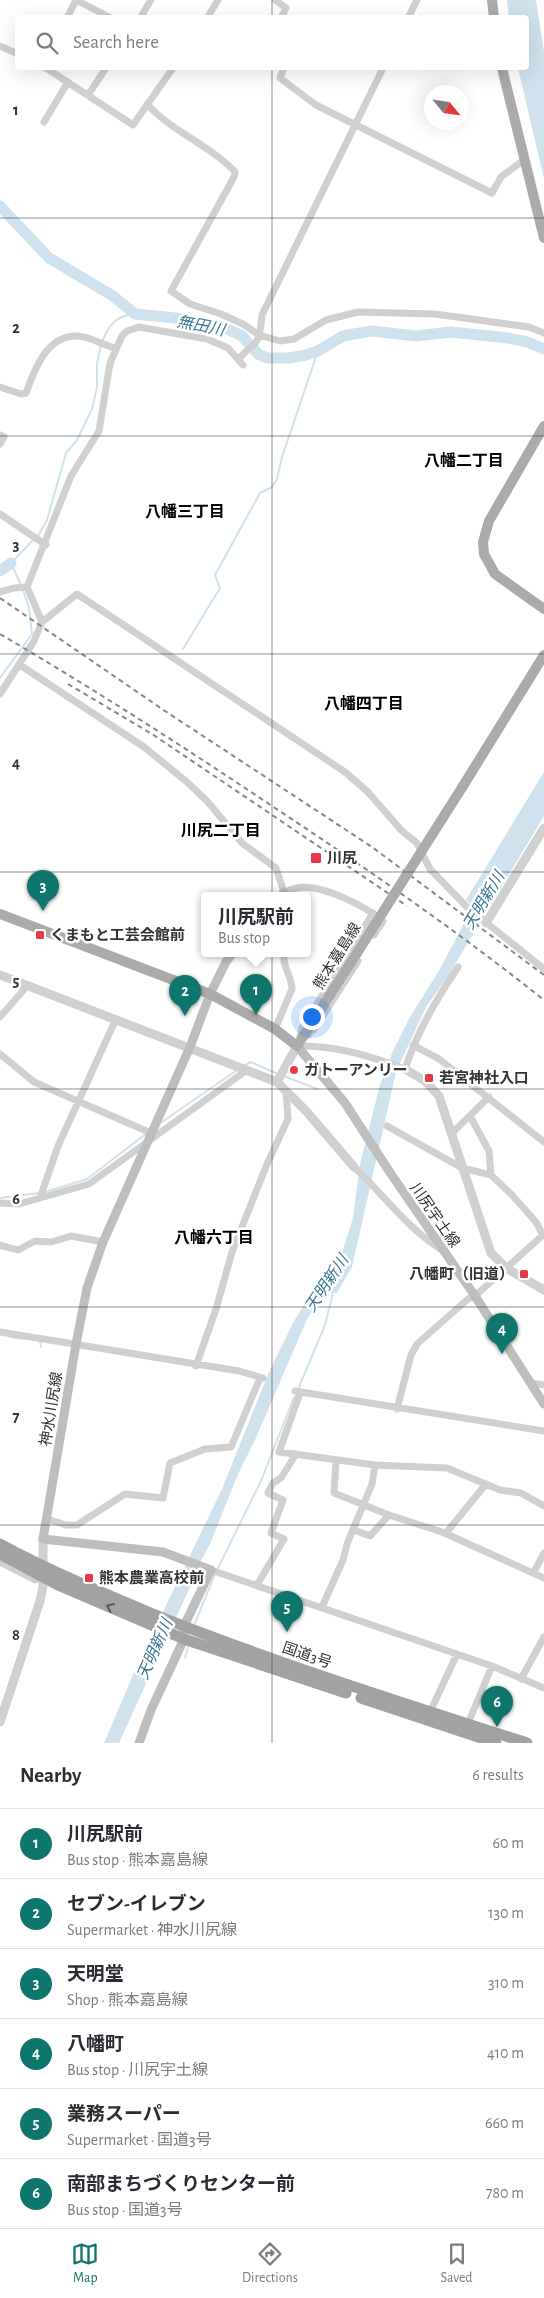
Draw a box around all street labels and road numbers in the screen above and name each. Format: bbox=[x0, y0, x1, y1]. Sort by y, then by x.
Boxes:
street label: 熊本嘉島線 bbox=[310, 920, 364, 992]
street label: 川尻宇土線 bbox=[407, 1180, 463, 1250]
street label: 神水川尻線 bbox=[37, 1371, 65, 1447]
street label: 国道3号 bbox=[280, 1639, 334, 1671]

